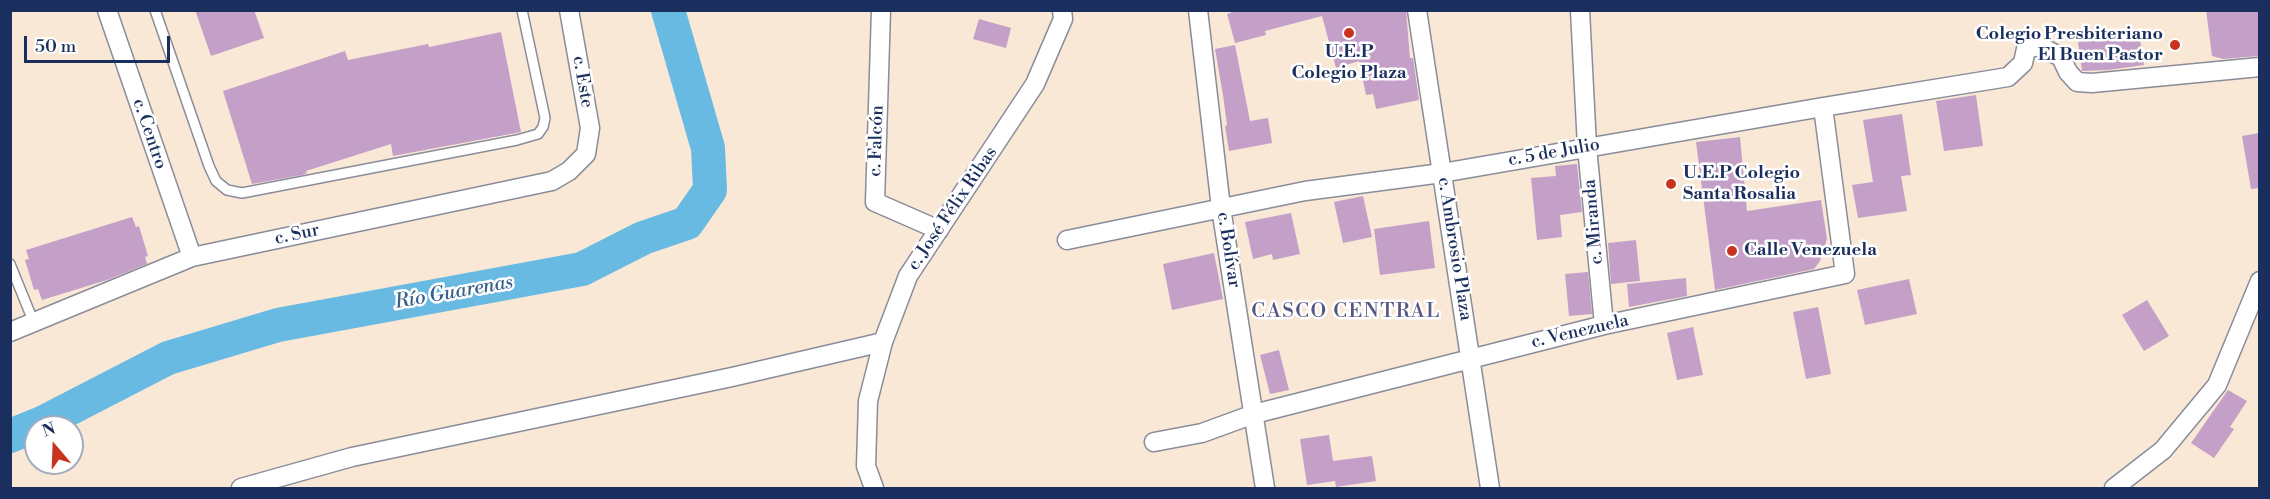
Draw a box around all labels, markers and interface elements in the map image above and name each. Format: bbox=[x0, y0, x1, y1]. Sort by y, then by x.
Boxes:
scale bar bbox=[27, 24, 172, 62]
place label: Colegio Presbiteriano El Buen Pastor bbox=[1976, 24, 2163, 66]
marker: U.E.P Colegio Plaza bbox=[1342, 26, 1356, 40]
text: 50 m bbox=[35, 35, 76, 58]
marker: Colegio Presbiteriano El Buen Pastor bbox=[2168, 38, 2182, 52]
place label: U.E.P Colegio Plaza bbox=[1292, 42, 1406, 84]
street label: c. Este bbox=[567, 54, 597, 110]
street label: c. Centro bbox=[127, 96, 171, 172]
street label: c. Falcón bbox=[865, 105, 889, 177]
street label: c. 5 de Julio bbox=[1506, 134, 1602, 172]
street label: c. José Félix Ribas bbox=[904, 143, 1002, 275]
place label: U.E.P Colegio Santa Rosalia bbox=[1683, 163, 1800, 206]
street label: c. Ambrosio Plaza bbox=[1432, 176, 1476, 322]
marker: U.E.P Colegio Santa Rosalia bbox=[1664, 177, 1678, 191]
street label: c. Miranda bbox=[1580, 178, 1608, 266]
street label: c. Bolívar bbox=[1211, 210, 1245, 290]
street label: c. Sur bbox=[273, 220, 321, 250]
place label: Calle Venezuela bbox=[1744, 240, 1877, 262]
marker: Calle Venezuela bbox=[1725, 244, 1739, 258]
water label: Río Guarenas bbox=[393, 271, 515, 315]
district label: CASCO CENTRAL bbox=[1251, 300, 1441, 324]
street label: c. Venezuela bbox=[1529, 310, 1631, 354]
north arrow bbox=[24, 415, 84, 475]
text: N bbox=[40, 418, 58, 441]

